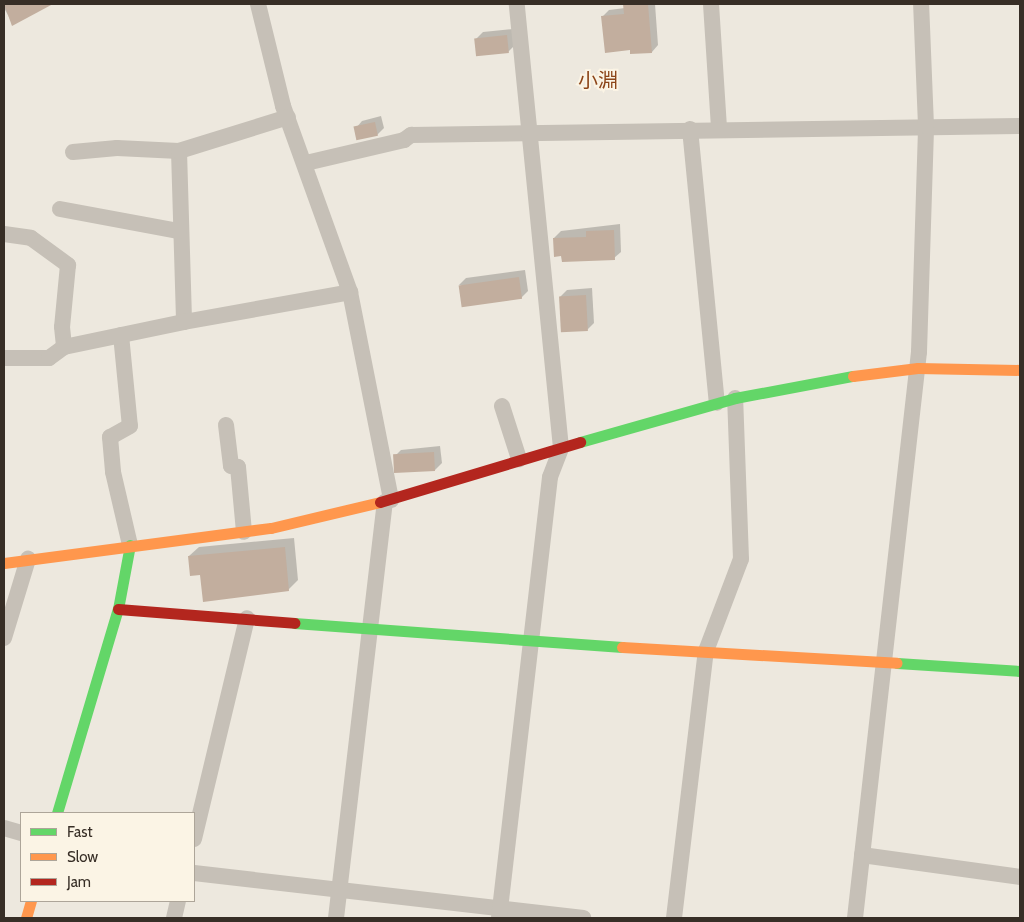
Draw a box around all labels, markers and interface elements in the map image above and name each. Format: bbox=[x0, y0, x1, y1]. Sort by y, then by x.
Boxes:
district label: 小淵 bbox=[578, 68, 618, 92]
legend bbox=[20, 812, 195, 902]
text: Fast bbox=[67, 823, 92, 841]
text: Slow bbox=[67, 848, 98, 866]
text: Jam bbox=[67, 873, 91, 891]

